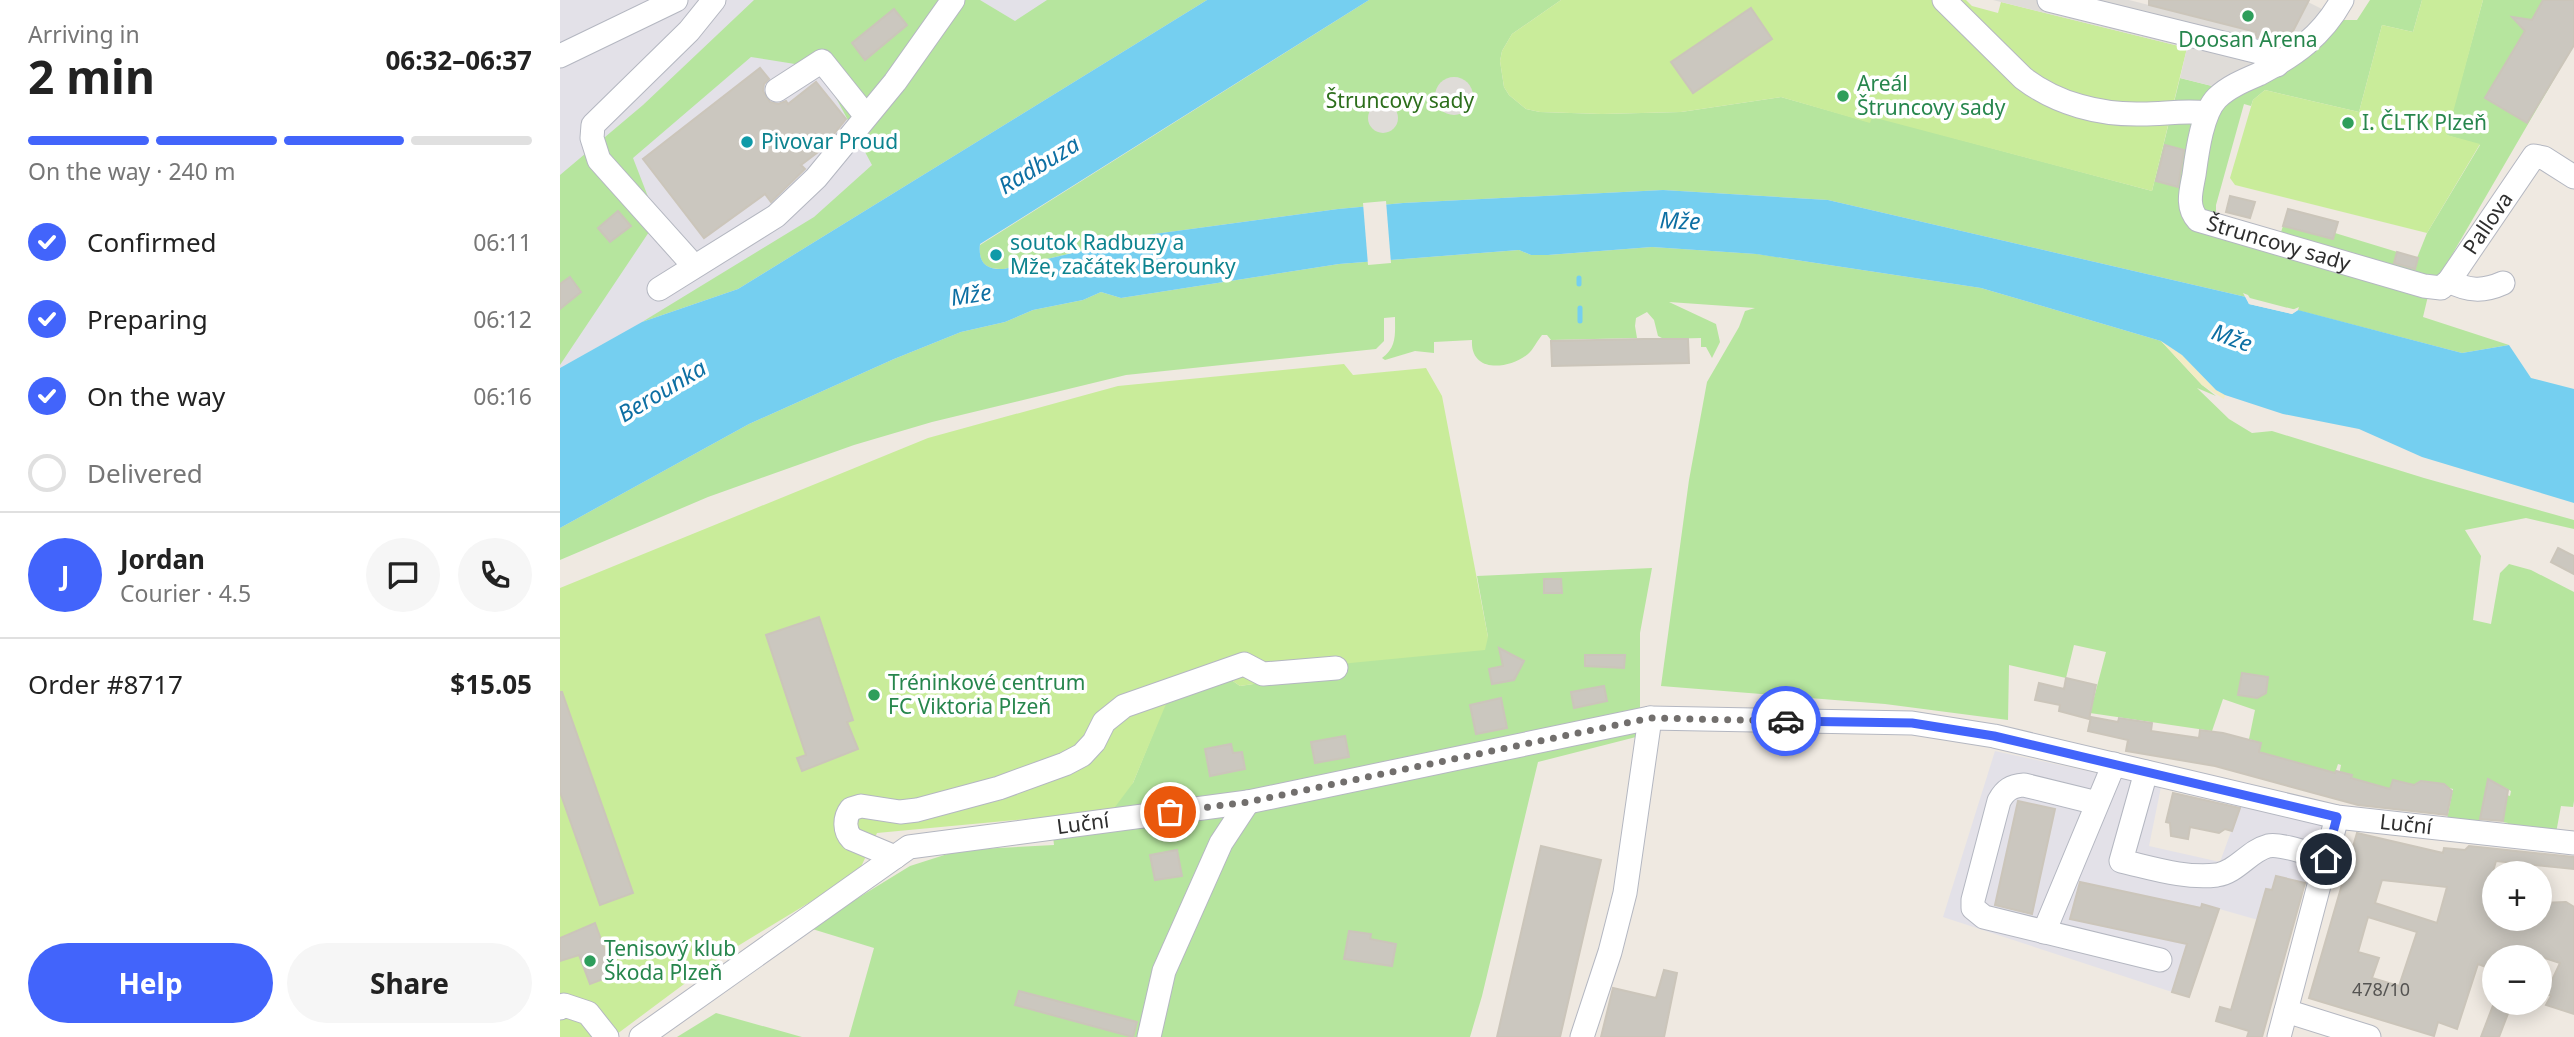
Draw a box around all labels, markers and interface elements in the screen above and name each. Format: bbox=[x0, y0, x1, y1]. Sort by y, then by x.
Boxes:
marker: Doosan Arena bbox=[2240, 8, 2256, 24]
text: Arriving in bbox=[28, 18, 140, 50]
place label: Doosan Arena bbox=[2178, 25, 2318, 53]
text: 06:32–06:37 bbox=[385, 42, 532, 78]
text: 2 min bbox=[28, 45, 155, 107]
place label: Areál Štruncovy sady bbox=[1857, 69, 2006, 121]
park label: Štruncovy sady bbox=[1326, 86, 1474, 114]
marker: Areál Štruncovy sady bbox=[1835, 88, 1851, 104]
place label: I. ČLTK Plzeň bbox=[2362, 108, 2487, 136]
marker: I. ČLTK Plzeň bbox=[2340, 115, 2356, 131]
place label: Pivovar Proud bbox=[761, 127, 898, 155]
water label: Radbuza bbox=[992, 127, 1085, 201]
marker: Pivovar Proud bbox=[739, 134, 755, 150]
text: On the way · 240 m bbox=[28, 155, 235, 187]
street label: Pallova bbox=[2456, 186, 2519, 260]
water label: Mže bbox=[1659, 203, 1701, 237]
street label: Štruncovy sady bbox=[2203, 208, 2354, 277]
icon: check bbox=[28, 223, 66, 261]
text: Confirmed bbox=[87, 224, 217, 260]
text: 06:11 bbox=[473, 226, 532, 258]
place label: soutok Radbuzy a Mže, začátek Berounky bbox=[1010, 228, 1236, 280]
marker: soutok Radbuzy a Mže, začátek Berounky bbox=[988, 247, 1004, 263]
water label: Mže bbox=[948, 275, 994, 313]
icon: check bbox=[28, 300, 66, 338]
text: Preparing bbox=[87, 301, 208, 337]
text: 06:12 bbox=[473, 303, 532, 335]
water label: Mže bbox=[2208, 315, 2257, 359]
water label: Berounka bbox=[611, 351, 712, 429]
icon: check bbox=[28, 377, 66, 415]
text: On the way bbox=[87, 378, 225, 414]
text: 06:16 bbox=[473, 380, 532, 412]
text: Delivered bbox=[87, 455, 203, 491]
button: chat bbox=[366, 538, 440, 612]
button: phone bbox=[458, 538, 532, 612]
text: Jordan bbox=[120, 541, 205, 577]
text: J bbox=[61, 557, 69, 593]
text: Courier · 4.5 bbox=[120, 577, 251, 609]
text: Order #8717 bbox=[28, 666, 183, 702]
text: $15.05 bbox=[450, 666, 532, 702]
place label: Tréninkové centrum FC Viktoria Plzeň bbox=[888, 668, 1085, 720]
courier bbox=[1751, 686, 1821, 756]
marker: Tréninkové centrum FC Viktoria Plzeň bbox=[866, 687, 882, 703]
icon: car bbox=[1767, 702, 1805, 740]
pin bbox=[1140, 782, 1200, 842]
icon: bag bbox=[1151, 793, 1189, 831]
street label: Luční bbox=[1055, 806, 1111, 840]
street label: Luční bbox=[2378, 807, 2434, 840]
pin bbox=[2296, 829, 2356, 889]
icon: home bbox=[2307, 840, 2345, 878]
map controls bbox=[2482, 861, 2552, 1015]
button: + bbox=[2482, 861, 2552, 931]
place label: Tenisový klub Škoda Plzeň bbox=[604, 934, 736, 986]
button: Help bbox=[28, 943, 273, 1023]
button: Share bbox=[287, 943, 532, 1023]
button: − bbox=[2482, 945, 2552, 1015]
marker: Tenisový klub Škoda Plzeň bbox=[582, 953, 598, 969]
house number: 478/10 bbox=[2352, 977, 2410, 1001]

